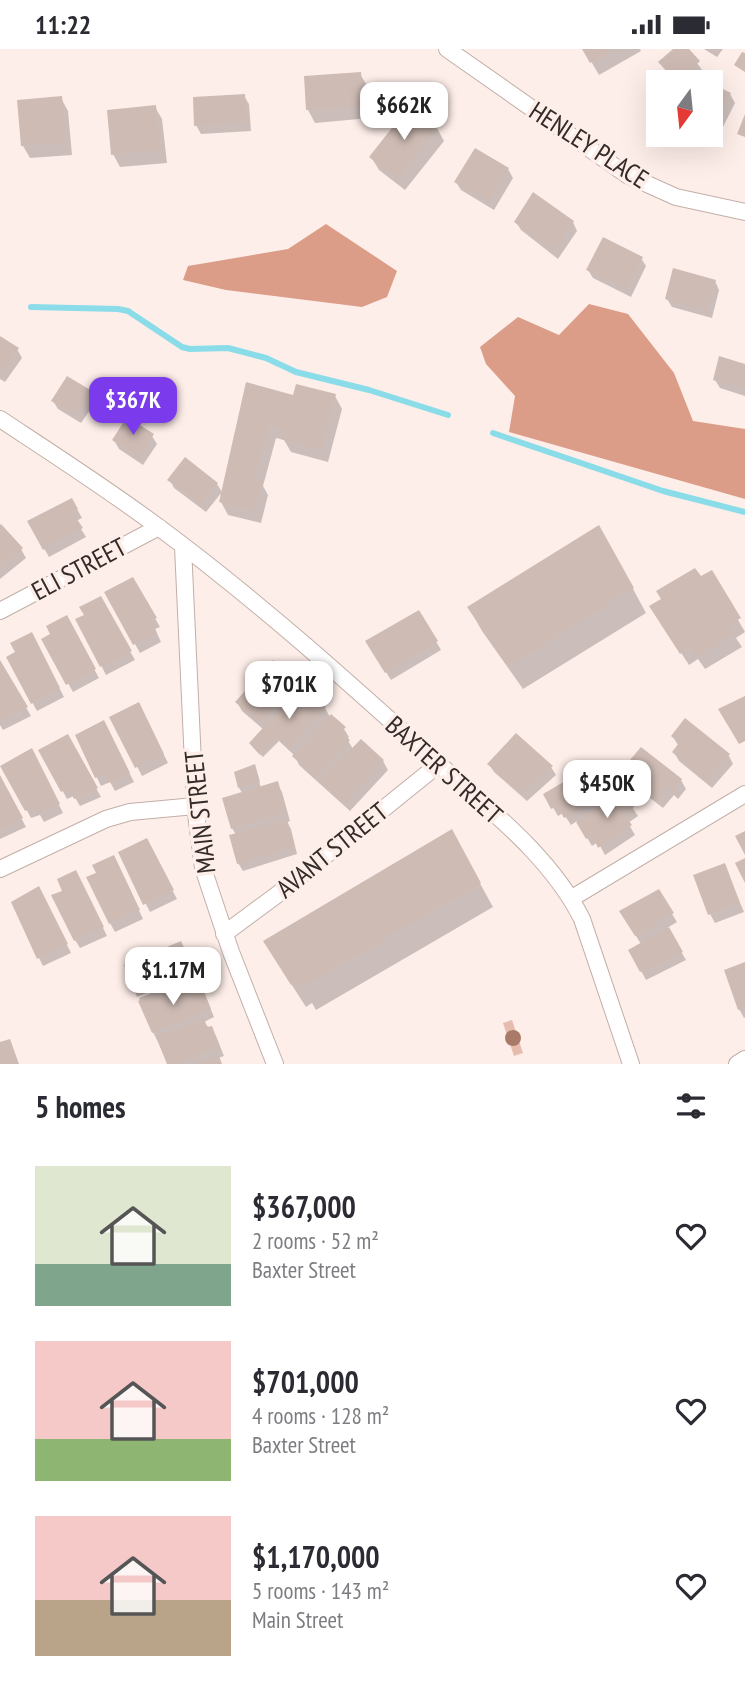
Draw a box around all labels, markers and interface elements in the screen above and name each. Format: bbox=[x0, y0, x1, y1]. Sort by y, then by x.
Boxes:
text: 11:22 bbox=[35, 8, 91, 41]
north arrow bbox=[646, 70, 723, 147]
map controls bbox=[646, 70, 723, 147]
pin: $662K bbox=[355, 83, 453, 142]
text: $662K bbox=[376, 90, 432, 119]
street label: HENLEY PLACE bbox=[524, 94, 655, 195]
pin: $367K bbox=[84, 377, 182, 437]
text: $367K bbox=[105, 385, 161, 414]
street label: ELI STREET bbox=[26, 530, 132, 607]
pin: $701K bbox=[240, 661, 338, 721]
text: $701K bbox=[261, 669, 317, 698]
street label: BAXTER STREET bbox=[379, 708, 510, 831]
street label: MAIN STREET bbox=[177, 749, 222, 875]
pin: $450K bbox=[558, 761, 656, 820]
text: $450K bbox=[579, 768, 635, 797]
street label: AVANT STREET bbox=[269, 794, 394, 905]
pin: $1.17M bbox=[116, 947, 230, 1007]
text: $1.17M bbox=[141, 955, 205, 984]
text: 5 homes bbox=[35, 1087, 126, 1126]
icon: filters bbox=[672, 1087, 710, 1125]
text: $367,000 bbox=[252, 1187, 356, 1226]
icon: home bbox=[91, 1194, 175, 1278]
icon: heart bbox=[672, 1217, 710, 1255]
text: 2 rooms · 52 m² bbox=[252, 1226, 379, 1255]
text: Baxter Street bbox=[252, 1255, 356, 1284]
text: $701,000 bbox=[252, 1362, 359, 1401]
icon: home bbox=[91, 1369, 175, 1453]
icon: heart bbox=[672, 1392, 710, 1430]
text: 4 rooms · 128 m² bbox=[252, 1401, 389, 1430]
text: Baxter Street bbox=[252, 1430, 356, 1459]
text: $1,170,000 bbox=[252, 1537, 380, 1576]
icon: home bbox=[91, 1544, 175, 1628]
icon: heart bbox=[672, 1567, 710, 1605]
text: 5 rooms · 143 m² bbox=[252, 1576, 389, 1605]
text: Main Street bbox=[252, 1605, 343, 1634]

